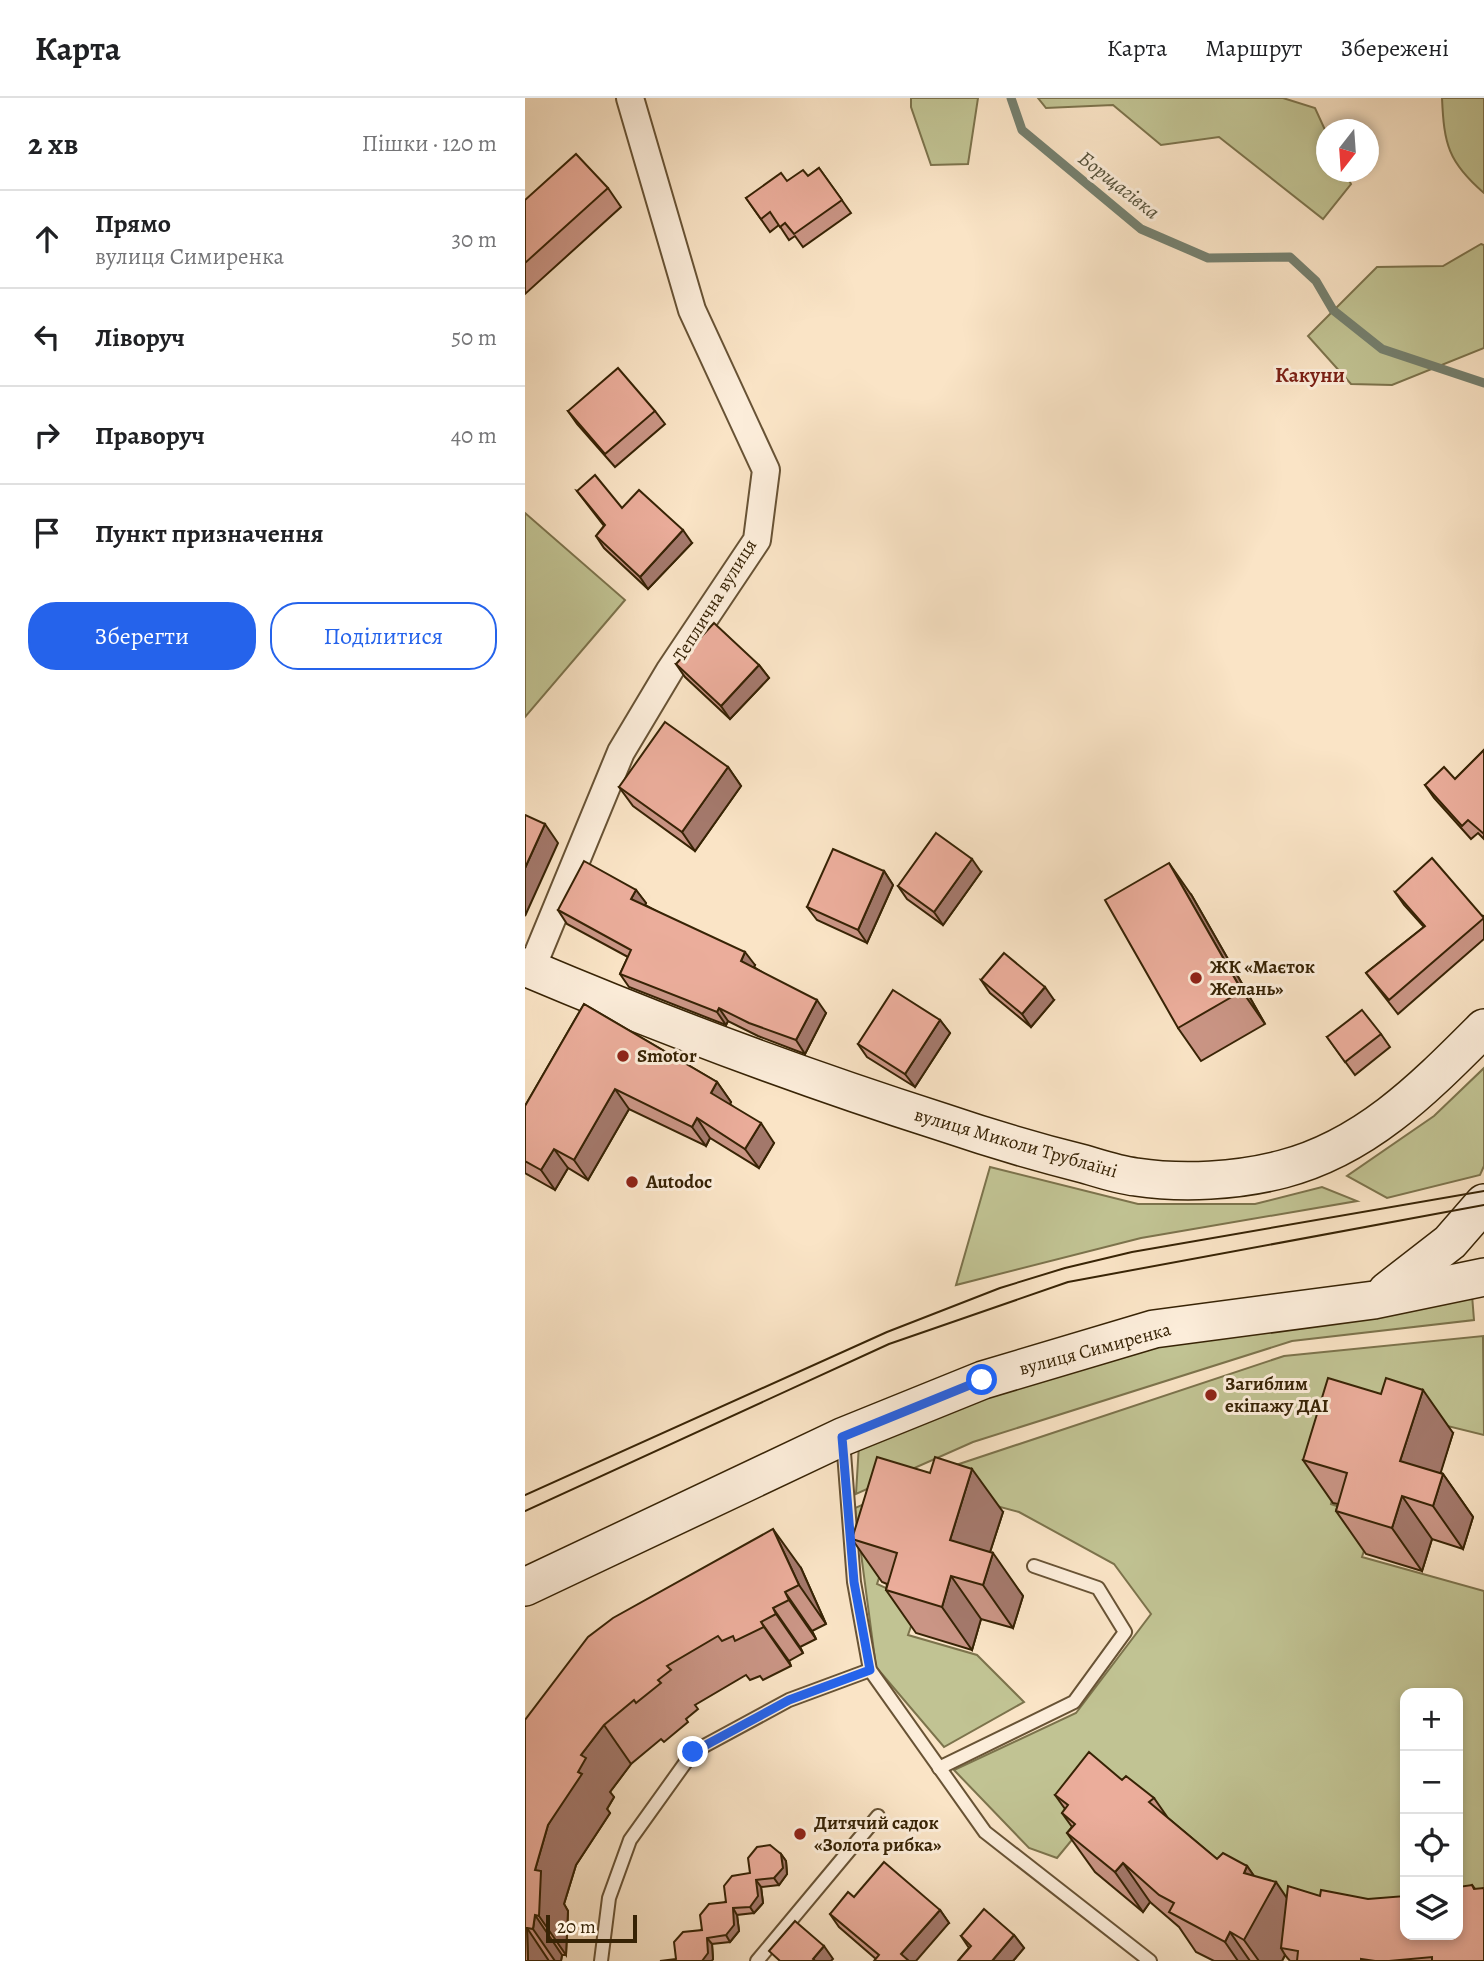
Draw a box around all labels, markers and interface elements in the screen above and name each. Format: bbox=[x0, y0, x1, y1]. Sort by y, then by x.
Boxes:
text: Карта bbox=[35, 26, 121, 71]
text: Карта bbox=[1107, 32, 1167, 64]
text: Маршрут bbox=[1205, 32, 1302, 64]
text: Збережені bbox=[1340, 32, 1449, 64]
north arrow bbox=[1316, 119, 1379, 182]
text: 2 хв bbox=[28, 124, 78, 164]
text: Пішки · 120 m bbox=[362, 128, 497, 159]
water label: Борщагівка bbox=[1072, 144, 1166, 226]
text: Прямо bbox=[95, 206, 171, 241]
icon: ahead bbox=[28, 220, 66, 258]
text: 30 m bbox=[451, 224, 497, 255]
text: вулиця Симиренка bbox=[95, 241, 284, 272]
icon: left bbox=[28, 318, 66, 356]
text: Ліворуч bbox=[95, 320, 185, 355]
text: 50 m bbox=[451, 322, 497, 353]
district label: Какуни bbox=[1275, 361, 1345, 389]
icon: right bbox=[28, 416, 66, 454]
text: Праворуч bbox=[95, 418, 205, 453]
text: 40 m bbox=[451, 420, 497, 451]
icon: arrive bbox=[28, 514, 66, 552]
text: Пункт призначення bbox=[95, 516, 324, 551]
street label: Теплична вулиця bbox=[667, 534, 763, 666]
button: Зберегти bbox=[28, 602, 256, 670]
button: Поділитися bbox=[270, 602, 497, 670]
place label: ЖК «Маєток Желань» bbox=[1210, 954, 1315, 1002]
marker: ЖК «Маєток Желань» bbox=[1188, 970, 1204, 986]
place label: Smotor bbox=[637, 1043, 697, 1069]
marker: Smotor bbox=[615, 1048, 631, 1064]
street label: вулиця Миколи Трублаїні bbox=[911, 1102, 1121, 1184]
place label: Autodoc bbox=[645, 1169, 712, 1195]
marker: Autodoc bbox=[624, 1174, 640, 1190]
street label: вулиця Симиренка bbox=[1016, 1316, 1174, 1382]
route start bbox=[966, 1364, 997, 1395]
place label: Загиблим екіпажу ДАІ bbox=[1225, 1371, 1329, 1419]
marker: Загиблим екіпажу ДАІ bbox=[1203, 1387, 1219, 1403]
map controls bbox=[1400, 1688, 1463, 1940]
button: + bbox=[1400, 1688, 1463, 1751]
route end bbox=[677, 1736, 708, 1767]
button: − bbox=[1400, 1751, 1463, 1814]
place label: Дитячий садок «Золота рибка» bbox=[814, 1810, 942, 1858]
button: locate bbox=[1400, 1814, 1463, 1877]
marker: Дитячий садок «Золота рибка» bbox=[792, 1826, 808, 1842]
button: layers bbox=[1400, 1877, 1463, 1940]
scale bar bbox=[546, 1912, 637, 1944]
text: 20 m bbox=[557, 1914, 596, 1940]

